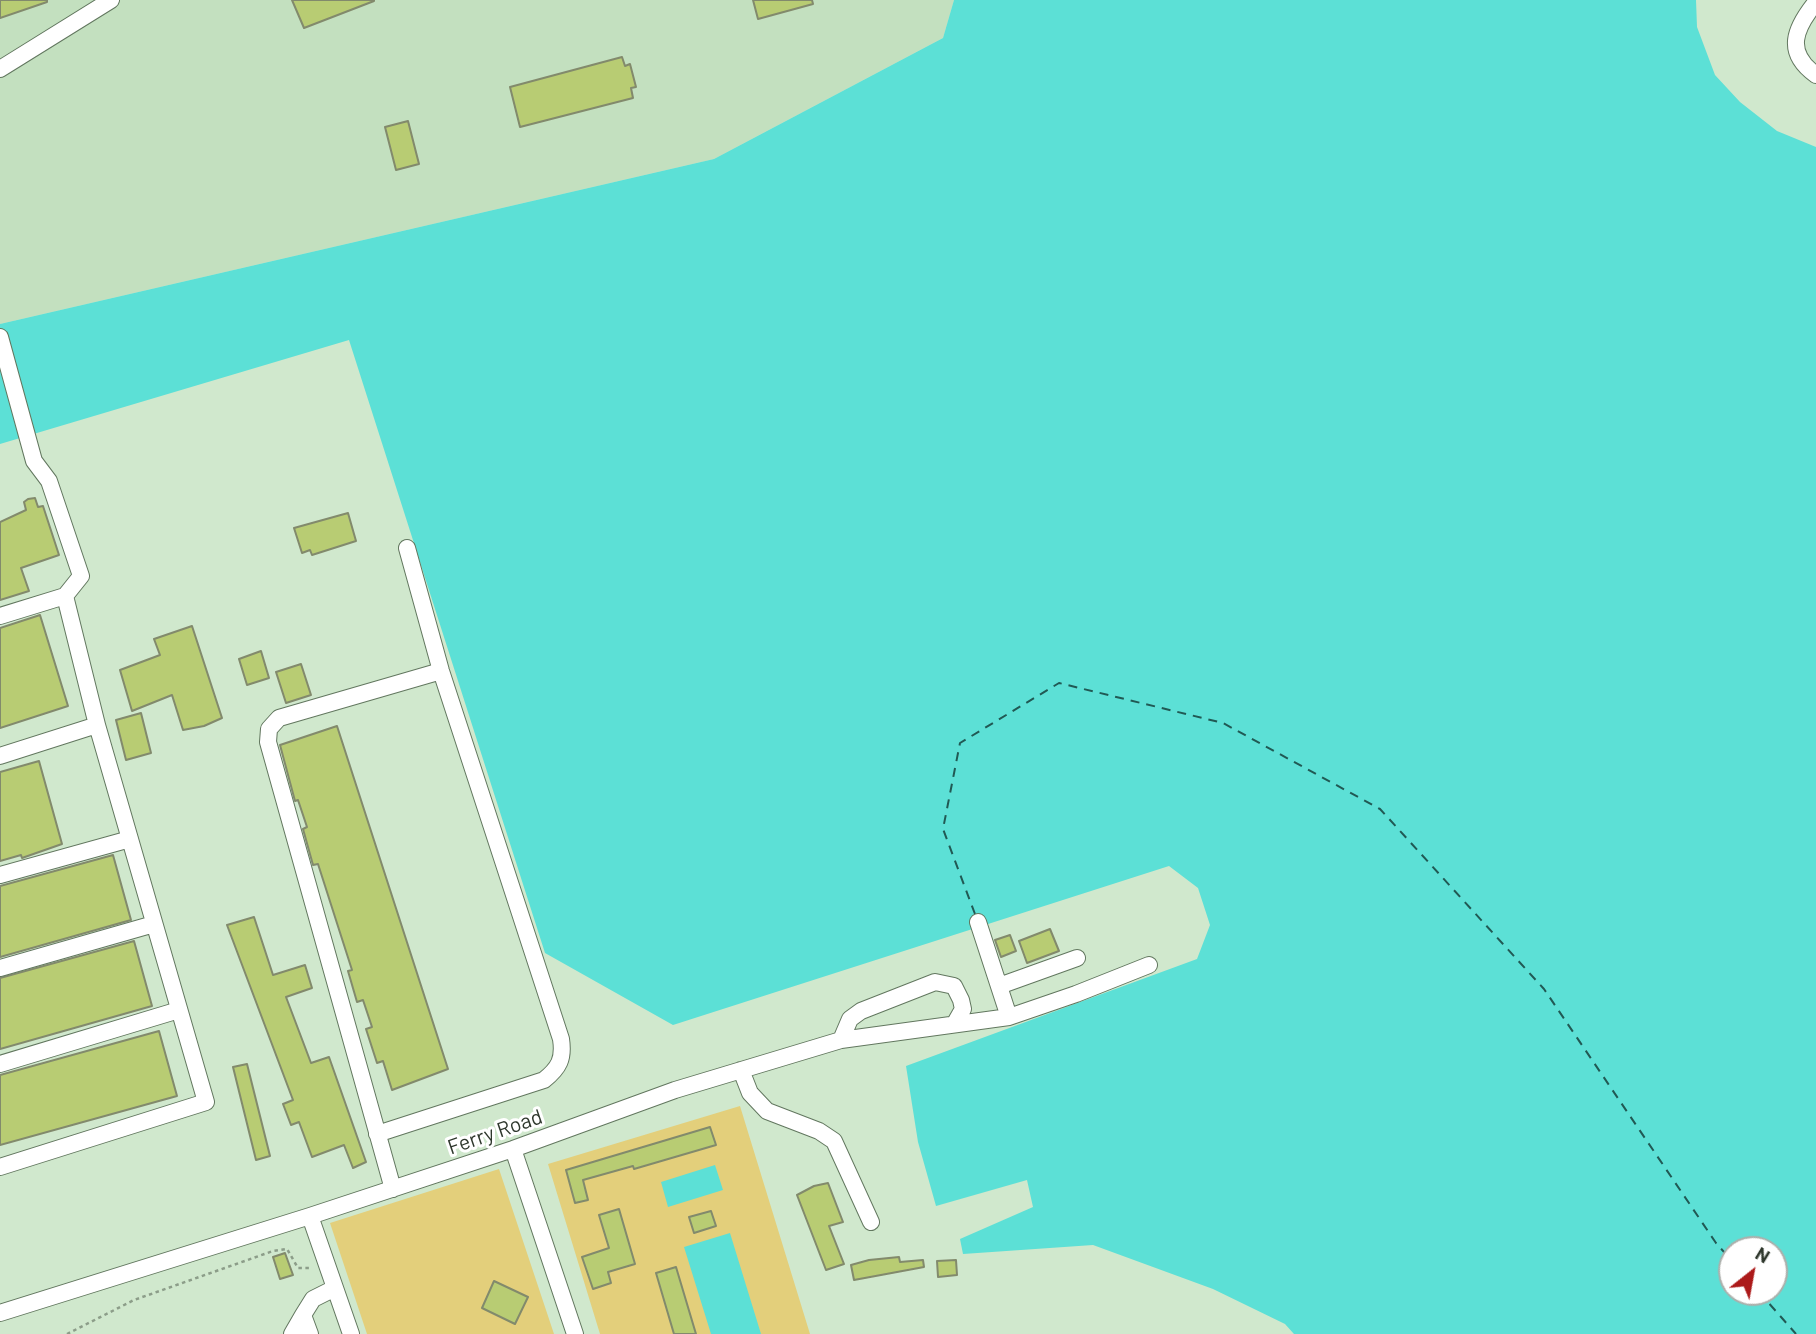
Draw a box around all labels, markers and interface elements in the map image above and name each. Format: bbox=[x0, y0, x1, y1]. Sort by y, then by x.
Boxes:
street label: Ferry Road bbox=[444, 1104, 546, 1160]
north arrow bbox=[1718, 1236, 1788, 1306]
text: N bbox=[1752, 1241, 1774, 1267]

